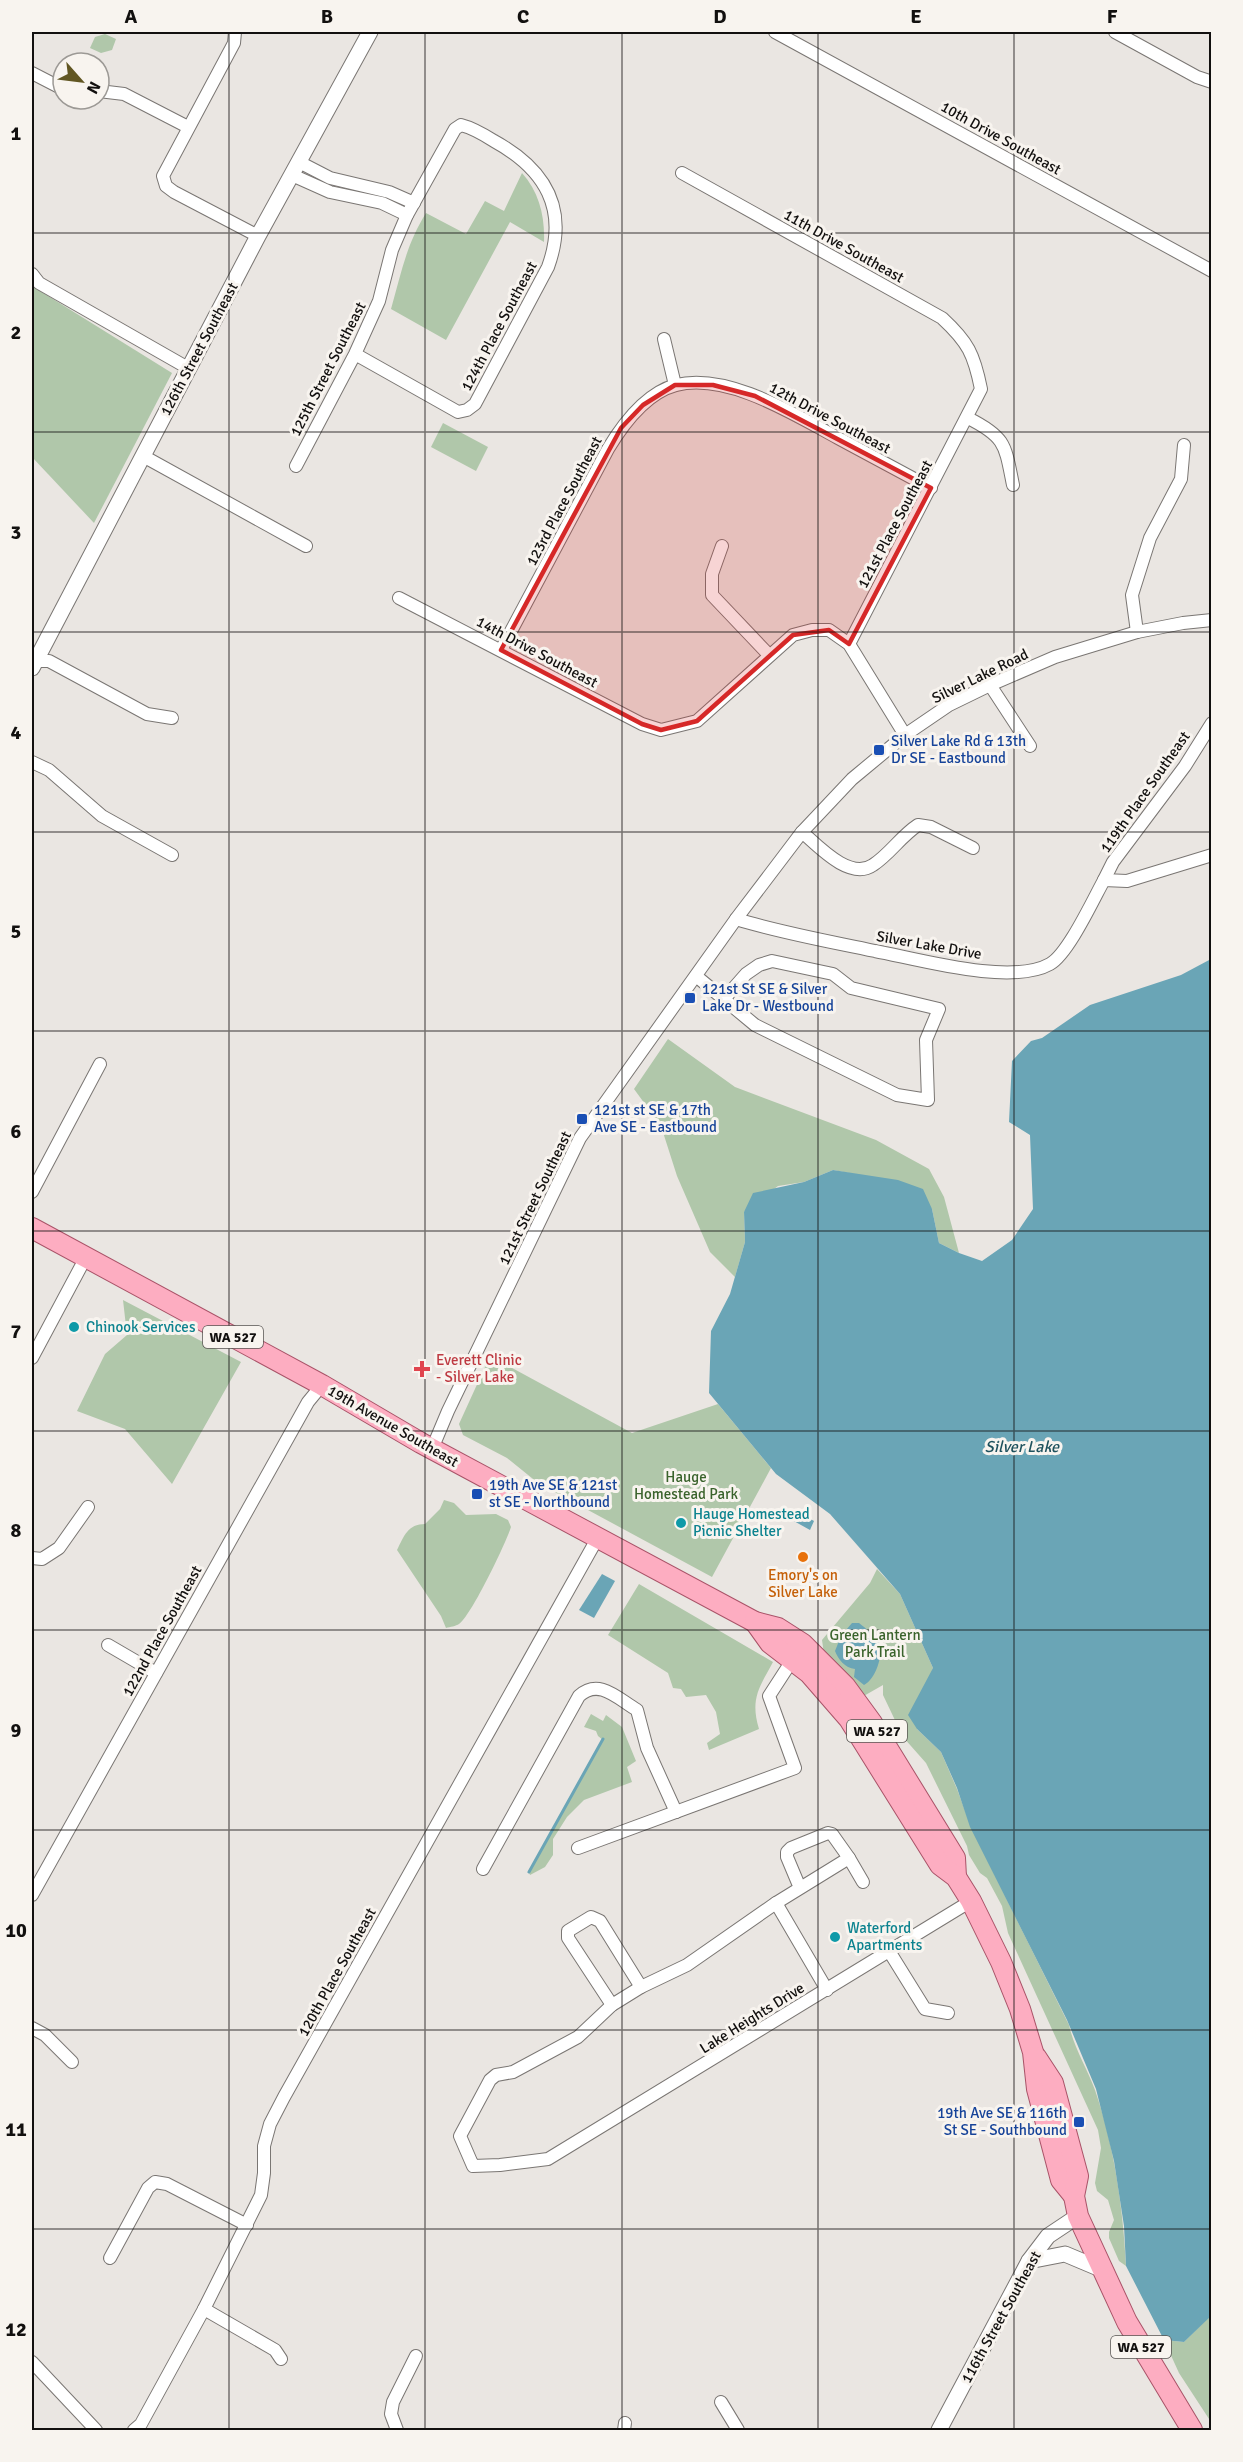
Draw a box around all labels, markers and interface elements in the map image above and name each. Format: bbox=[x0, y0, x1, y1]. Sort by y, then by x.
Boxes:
text: A bbox=[125, 4, 138, 29]
text: B bbox=[321, 4, 333, 29]
text: C bbox=[517, 4, 529, 29]
text: D bbox=[713, 4, 727, 29]
text: E bbox=[910, 4, 922, 29]
text: F bbox=[1107, 4, 1118, 29]
north arrow bbox=[51, 51, 111, 111]
text: N bbox=[82, 78, 105, 97]
street label: 10th Drive Southeast bbox=[938, 98, 1064, 178]
text: 1 bbox=[11, 121, 22, 146]
street label: 11th Drive Southeast bbox=[781, 206, 907, 286]
street label: 124th Place Southeast bbox=[457, 258, 541, 394]
street label: 126th Street Southeast bbox=[156, 279, 242, 419]
street label: 125th Street Southeast bbox=[286, 299, 370, 439]
text: 2 bbox=[11, 320, 21, 345]
street label: 12th Drive Southeast bbox=[766, 378, 894, 458]
street label: 123rd Place Southeast bbox=[522, 433, 606, 569]
street label: 121st Place Southeast bbox=[854, 457, 936, 591]
text: 3 bbox=[11, 520, 21, 545]
street label: 14th Drive Southeast bbox=[473, 612, 601, 692]
street label: Silver Lake Road bbox=[929, 645, 1031, 707]
text: 4 bbox=[11, 720, 22, 745]
street label: 119th Place Southeast bbox=[1096, 728, 1194, 856]
place label: Silver Lake Rd & 13th Dr SE - Eastbound bbox=[891, 732, 1026, 767]
marker: Silver Lake Rd & 13th Dr SE - Eastbound bbox=[872, 743, 886, 757]
text: 5 bbox=[11, 919, 21, 944]
street label: Silver Lake Drive bbox=[875, 927, 983, 963]
place label: 121st St SE & Silver Lake Dr - Westbound bbox=[702, 980, 834, 1015]
marker: 121st St SE & Silver Lake Dr - Westbound bbox=[683, 991, 697, 1005]
place label: 121st st SE & 17th Ave SE - Eastbound bbox=[594, 1101, 717, 1136]
marker: 121st st SE & 17th Ave SE - Eastbound bbox=[575, 1112, 589, 1126]
text: 6 bbox=[11, 1119, 22, 1144]
street label: 121st Street Southeast bbox=[495, 1128, 575, 1268]
place label: Chinook Services bbox=[86, 1318, 196, 1336]
text: 7 bbox=[11, 1319, 22, 1344]
marker: Chinook Services bbox=[67, 1320, 81, 1334]
road number: WA 527 bbox=[203, 1326, 263, 1348]
place label: Everett Clinic - Silver Lake bbox=[436, 1351, 522, 1386]
marker: Everett Clinic - Silver Lake bbox=[413, 1360, 431, 1378]
street label: 19th Avenue Southeast bbox=[324, 1381, 462, 1471]
water label: Silver Lake bbox=[985, 1437, 1060, 1457]
park label: Hauge Homestead Park bbox=[634, 1468, 739, 1503]
place label: 19th Ave SE & 121st st SE - Northbound bbox=[489, 1476, 617, 1511]
marker: 19th Ave SE & 121st st SE - Northbound bbox=[470, 1487, 484, 1501]
place label: Hauge Homestead Picnic Shelter bbox=[693, 1505, 810, 1540]
marker: Hauge Homestead Picnic Shelter bbox=[674, 1516, 688, 1530]
text: 8 bbox=[11, 1518, 22, 1543]
marker: Emory's on Silver Lake bbox=[796, 1550, 810, 1564]
street label: 122nd Place Southeast bbox=[119, 1562, 205, 1700]
place label: Emory's on Silver Lake bbox=[768, 1566, 838, 1601]
park label: Green Lantern Park Trail bbox=[829, 1626, 921, 1661]
text: 9 bbox=[11, 1718, 22, 1743]
road number: WA 527 bbox=[847, 1720, 907, 1742]
street label: 120th Place Southeast bbox=[294, 1905, 380, 2039]
text: 10 bbox=[5, 1918, 27, 1943]
place label: Waterford Apartments bbox=[847, 1919, 923, 1954]
marker: Waterford Apartments bbox=[828, 1930, 842, 1944]
street label: Lake Heights Drive bbox=[696, 1979, 808, 2057]
place label: 19th Ave SE & 116th St SE - Southbound bbox=[937, 2104, 1067, 2139]
marker: 19th Ave SE & 116th St SE - Southbound bbox=[1072, 2115, 1086, 2129]
text: 11 bbox=[5, 2117, 27, 2142]
street label: 116th Street Southeast bbox=[957, 2248, 1045, 2386]
text: 12 bbox=[5, 2317, 27, 2342]
road number: WA 527 bbox=[1111, 2336, 1171, 2358]

